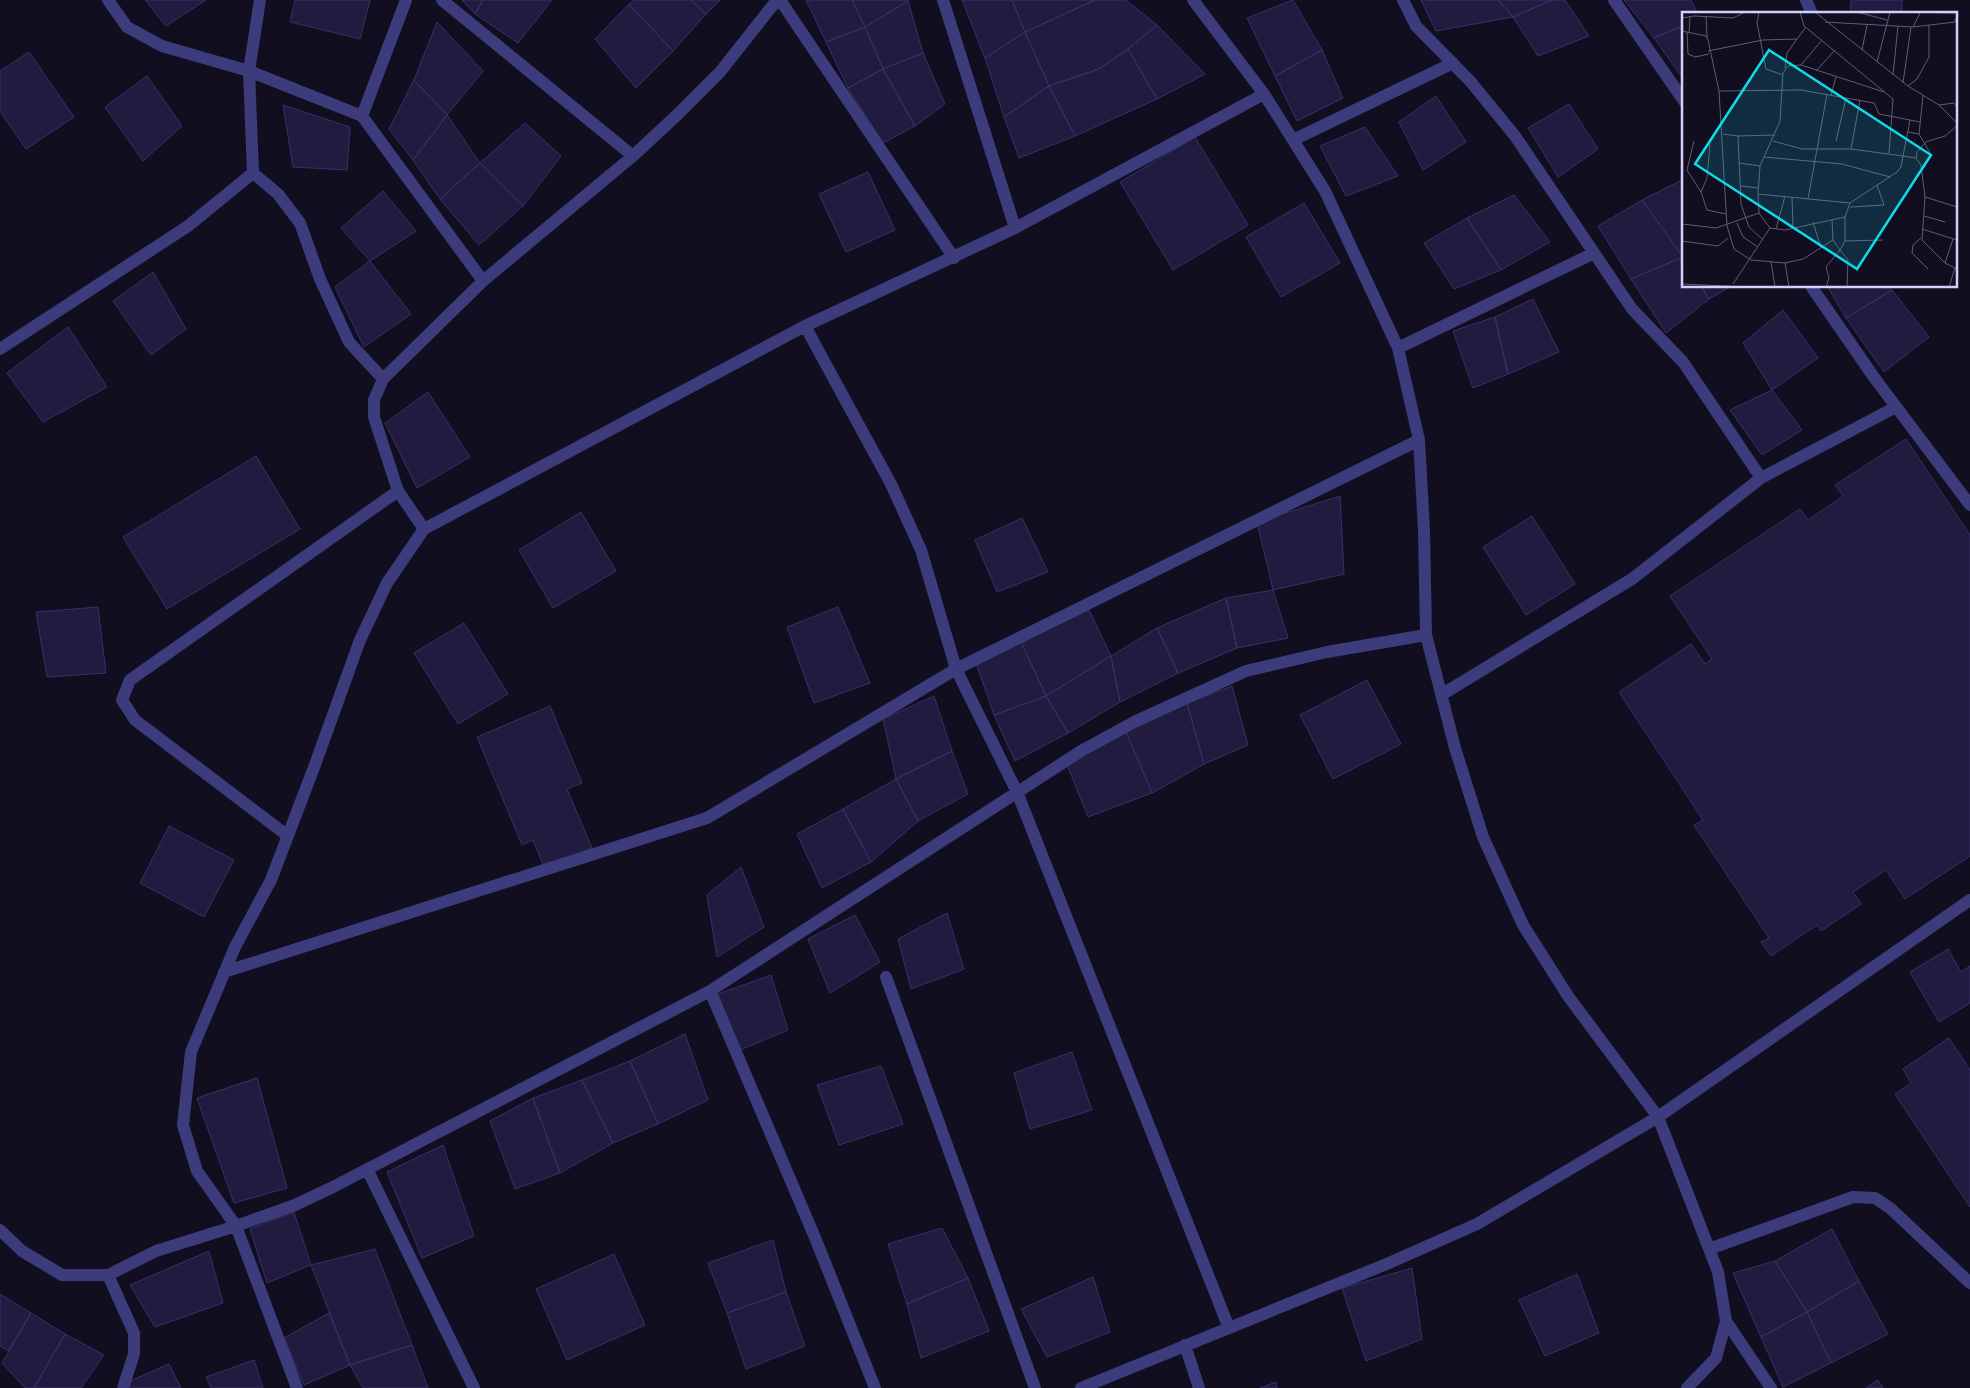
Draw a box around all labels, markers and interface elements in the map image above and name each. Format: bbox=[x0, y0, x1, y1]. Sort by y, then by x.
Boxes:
inset map bbox=[1682, 12, 1958, 288]

